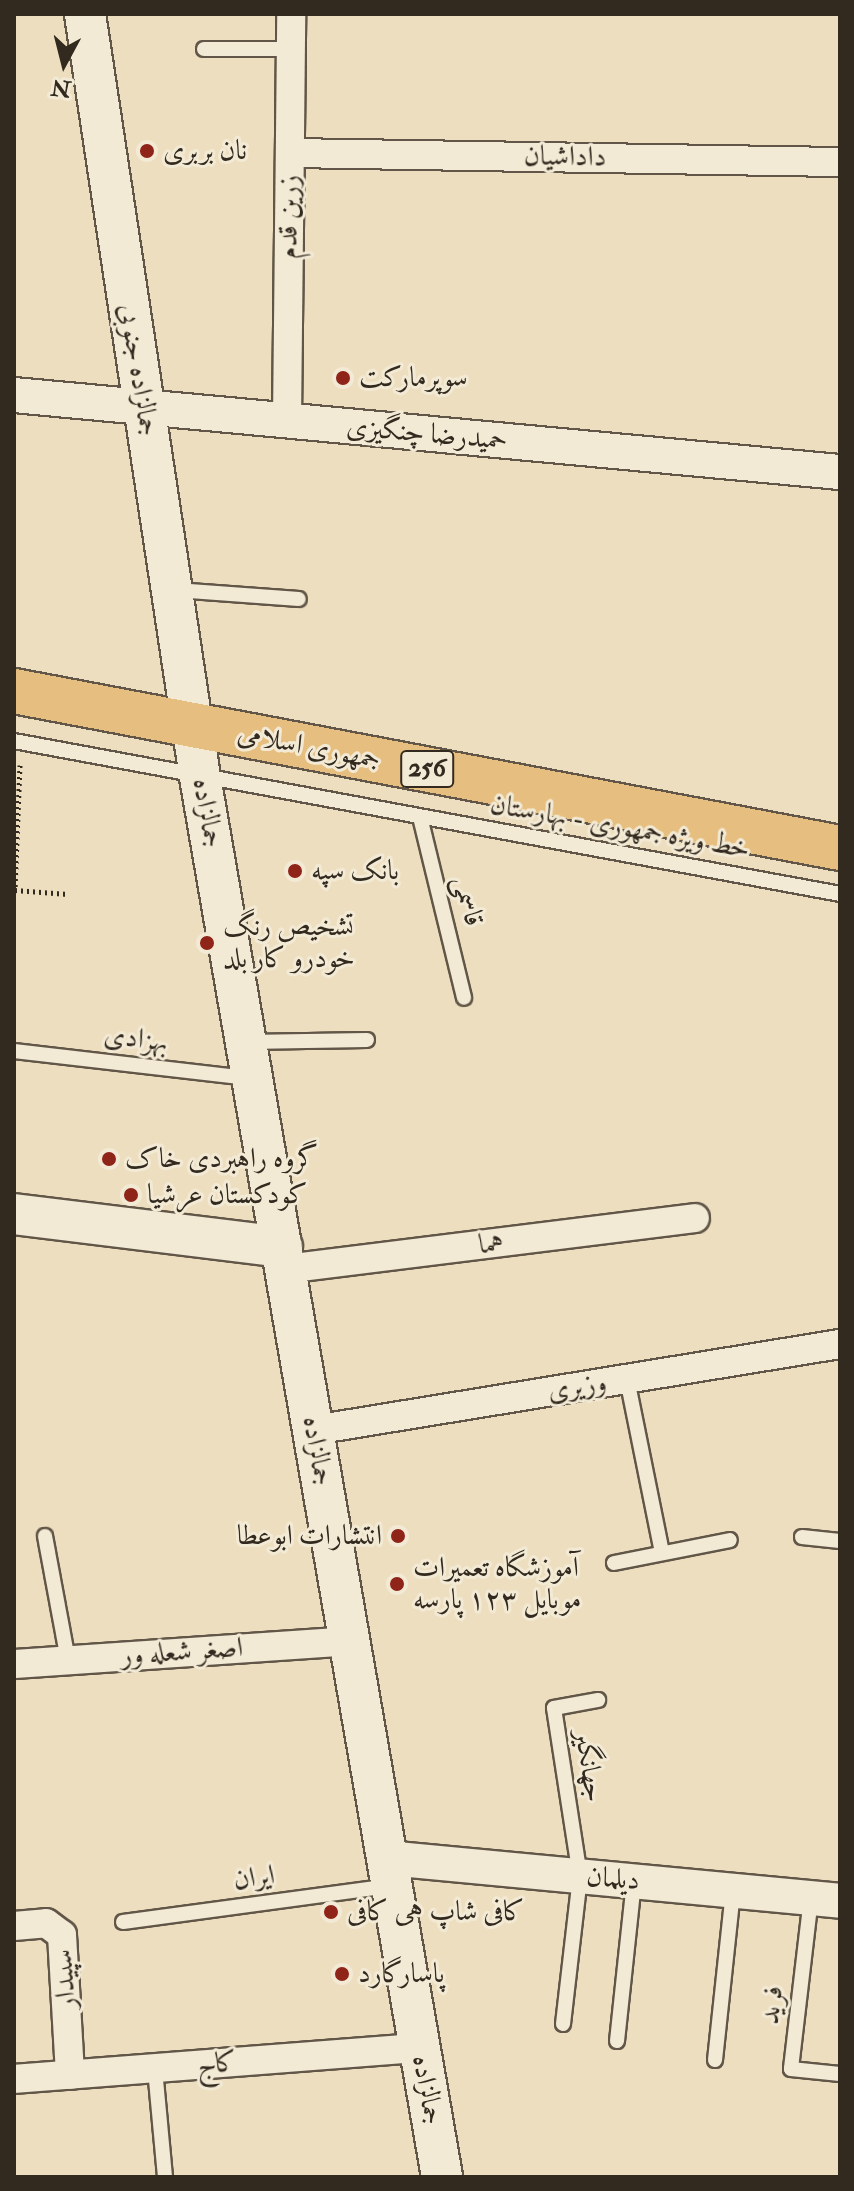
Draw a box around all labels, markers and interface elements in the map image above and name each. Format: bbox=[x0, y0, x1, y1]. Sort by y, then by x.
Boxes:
north arrow bbox=[24, 24, 104, 104]
text: N bbox=[50, 73, 73, 103]
place label: نان بربری bbox=[163, 134, 247, 168]
street label: داداشیان bbox=[523, 139, 607, 175]
marker: نان بربری bbox=[138, 142, 156, 160]
street label: زرین قدم bbox=[271, 174, 307, 260]
street label: جمالزاده جنوبی bbox=[111, 301, 165, 439]
place label: سوپرمارکت bbox=[359, 361, 468, 395]
marker: سوپرمارکت bbox=[334, 369, 352, 387]
street label: حمیدرضا چنگیزی bbox=[345, 410, 509, 458]
street label: جمهوری اسلامی bbox=[235, 717, 383, 777]
road number: 256 bbox=[399, 747, 455, 791]
street label: جمالزاده bbox=[184, 776, 230, 850]
street label: خط ویژه جمهوری - بهارستان bbox=[488, 788, 752, 866]
place label: بانک سپه bbox=[311, 854, 399, 888]
marker: بانک سپه bbox=[286, 862, 304, 880]
street label: قاسمی bbox=[446, 872, 490, 930]
place label: تشخیص رنگ خودرو کار بلد bbox=[223, 910, 355, 976]
marker: تشخیص رنگ خودرو کار بلد bbox=[198, 934, 216, 952]
street label: بهزادی bbox=[102, 1018, 170, 1060]
place label: گروه راهبردی خاک bbox=[125, 1142, 318, 1176]
marker: گروه راهبردی خاک bbox=[100, 1150, 118, 1168]
place label: کودکستان عرشیا bbox=[147, 1178, 308, 1212]
marker: کودکستان عرشیا bbox=[122, 1186, 140, 1204]
street label: هما bbox=[477, 1226, 505, 1262]
street label: وزیری bbox=[545, 1366, 609, 1408]
street label: جمالزاده bbox=[294, 1414, 340, 1488]
place label: انتشارات ابوعطا bbox=[237, 1519, 382, 1553]
marker: انتشارات ابوعطا bbox=[389, 1527, 407, 1545]
place label: آموزشگاه تعمیرات موبایل ۱۲۳ پارسه bbox=[413, 1551, 581, 1617]
marker: آموزشگاه تعمیرات موبایل ۱۲۳ پارسه bbox=[388, 1575, 406, 1593]
street label: اصغر شعله ور bbox=[120, 1631, 244, 1673]
street label: جهانگیر bbox=[567, 1727, 611, 1805]
street label: ایران bbox=[231, 1858, 277, 1898]
street label: دیلمان bbox=[585, 1860, 641, 1898]
place label: کافی شاپ هی کافی bbox=[347, 1895, 525, 1929]
marker: کافی شاپ هی کافی bbox=[322, 1903, 340, 1921]
street label: سپیدار bbox=[46, 1948, 84, 2010]
place label: پاسارگارد bbox=[358, 1957, 445, 1991]
marker: پاسارگارد bbox=[333, 1965, 351, 1983]
street label: فرید bbox=[753, 1984, 791, 2026]
street label: کاج bbox=[196, 2046, 238, 2082]
street label: جمالزاده bbox=[404, 2053, 450, 2127]

